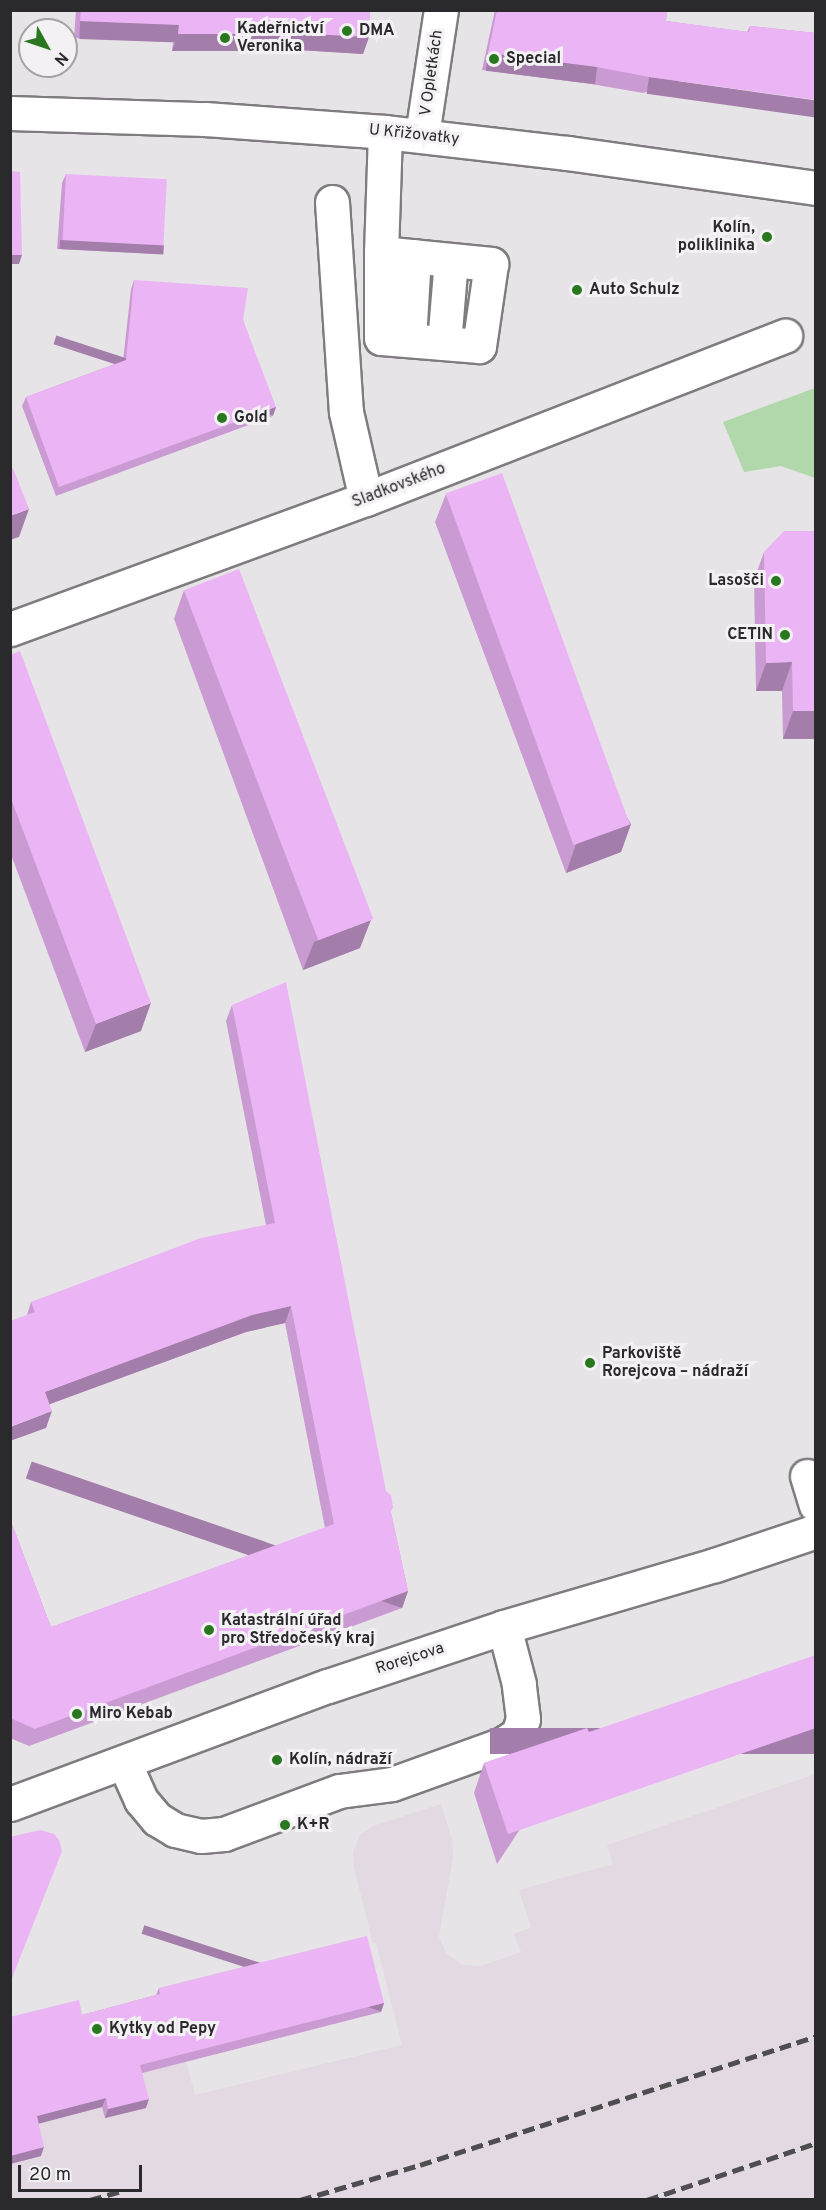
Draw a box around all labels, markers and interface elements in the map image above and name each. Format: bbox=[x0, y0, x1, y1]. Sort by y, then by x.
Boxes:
north arrow bbox=[18, 18, 78, 78]
place label: Kadeřnictví Veronika bbox=[237, 19, 324, 57]
place label: DMA bbox=[359, 21, 395, 41]
marker: DMA bbox=[340, 24, 354, 38]
street label: V Opletkách bbox=[416, 28, 448, 118]
marker: Kadeřnictví Veronika bbox=[218, 31, 232, 45]
text: N bbox=[49, 47, 72, 69]
place label: Special bbox=[506, 49, 561, 69]
marker: Special bbox=[487, 52, 501, 66]
street label: U Křižovatky bbox=[368, 121, 460, 149]
place label: Kolín, poliklinika bbox=[678, 218, 755, 256]
marker: Kolín, poliklinika bbox=[760, 230, 774, 244]
place label: Auto Schulz bbox=[589, 280, 680, 300]
marker: Auto Schulz bbox=[570, 283, 584, 297]
place label: Gold bbox=[234, 408, 268, 428]
marker: Gold bbox=[215, 411, 229, 425]
street label: Sladkovského bbox=[350, 459, 448, 513]
place label: Lasošči bbox=[708, 571, 764, 591]
marker: Lasošči bbox=[769, 574, 783, 588]
place label: CETIN bbox=[727, 625, 773, 645]
marker: CETIN bbox=[778, 628, 792, 642]
place label: Parkoviště Rorejcova – nádraží bbox=[602, 1344, 748, 1382]
marker: Parkoviště Rorejcova – nádraží bbox=[583, 1356, 597, 1370]
place label: Katastrální úřad pro Středočeský kraj bbox=[221, 1611, 375, 1649]
marker: Katastrální úřad pro Středočeský kraj bbox=[202, 1623, 216, 1637]
street label: Rorejcova bbox=[373, 1639, 447, 1679]
place label: Miro Kebab bbox=[89, 1704, 173, 1724]
marker: Miro Kebab bbox=[70, 1707, 84, 1721]
place label: Kolín, nádraží bbox=[289, 1750, 392, 1770]
marker: Kolín, nádraží bbox=[270, 1753, 284, 1767]
place label: K+R bbox=[297, 1815, 330, 1835]
marker: K+R bbox=[278, 1818, 292, 1832]
place label: Kytky od Pepy bbox=[109, 2019, 216, 2039]
marker: Kytky od Pepy bbox=[90, 2022, 104, 2036]
scale bar bbox=[21, 2153, 146, 2191]
text: 20 m bbox=[29, 2164, 71, 2187]

